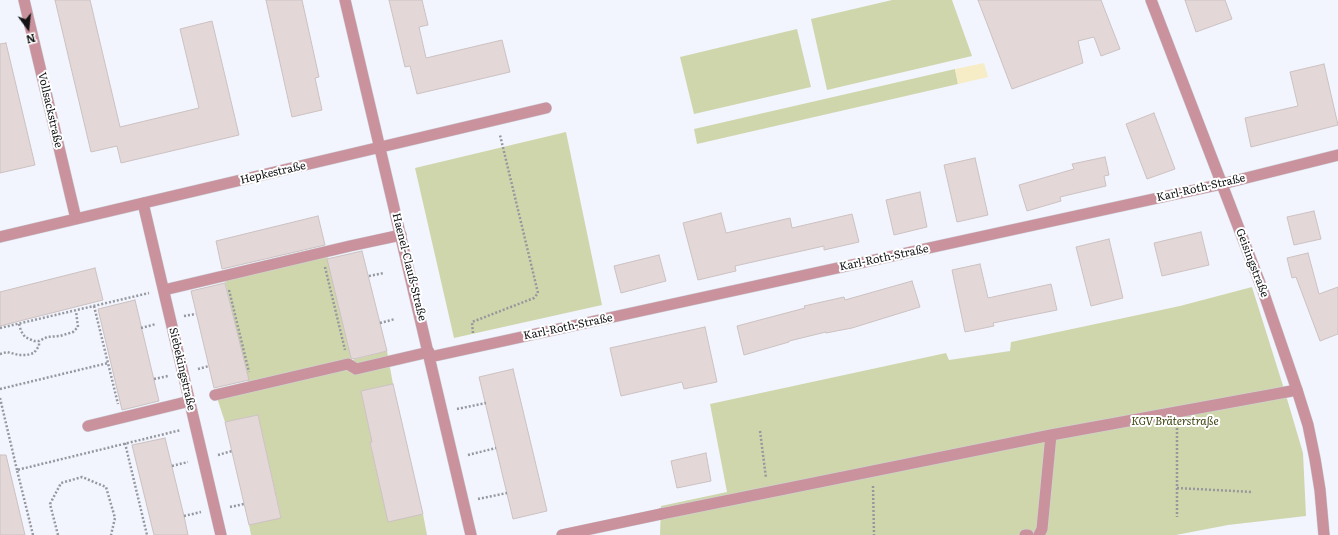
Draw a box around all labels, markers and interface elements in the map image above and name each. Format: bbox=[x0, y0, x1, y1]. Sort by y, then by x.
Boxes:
north arrow bbox=[8, 8, 48, 48]
text: N bbox=[25, 31, 38, 49]
street label: Vollsackstraße bbox=[35, 71, 65, 149]
street label: Hepkestraße bbox=[239, 159, 307, 187]
street label: Karl-Roth-Straße bbox=[1155, 171, 1247, 205]
street label: Haenel-Clauß-Straße bbox=[389, 212, 429, 322]
street label: Geisingstraße bbox=[1233, 227, 1271, 299]
street label: Karl-Roth-Straße bbox=[838, 242, 930, 274]
street label: Karl-Roth-Straße bbox=[522, 311, 614, 343]
street label: Siebekingstraße bbox=[166, 326, 198, 412]
park label: KGV Bräterstraße bbox=[1131, 415, 1219, 429]

